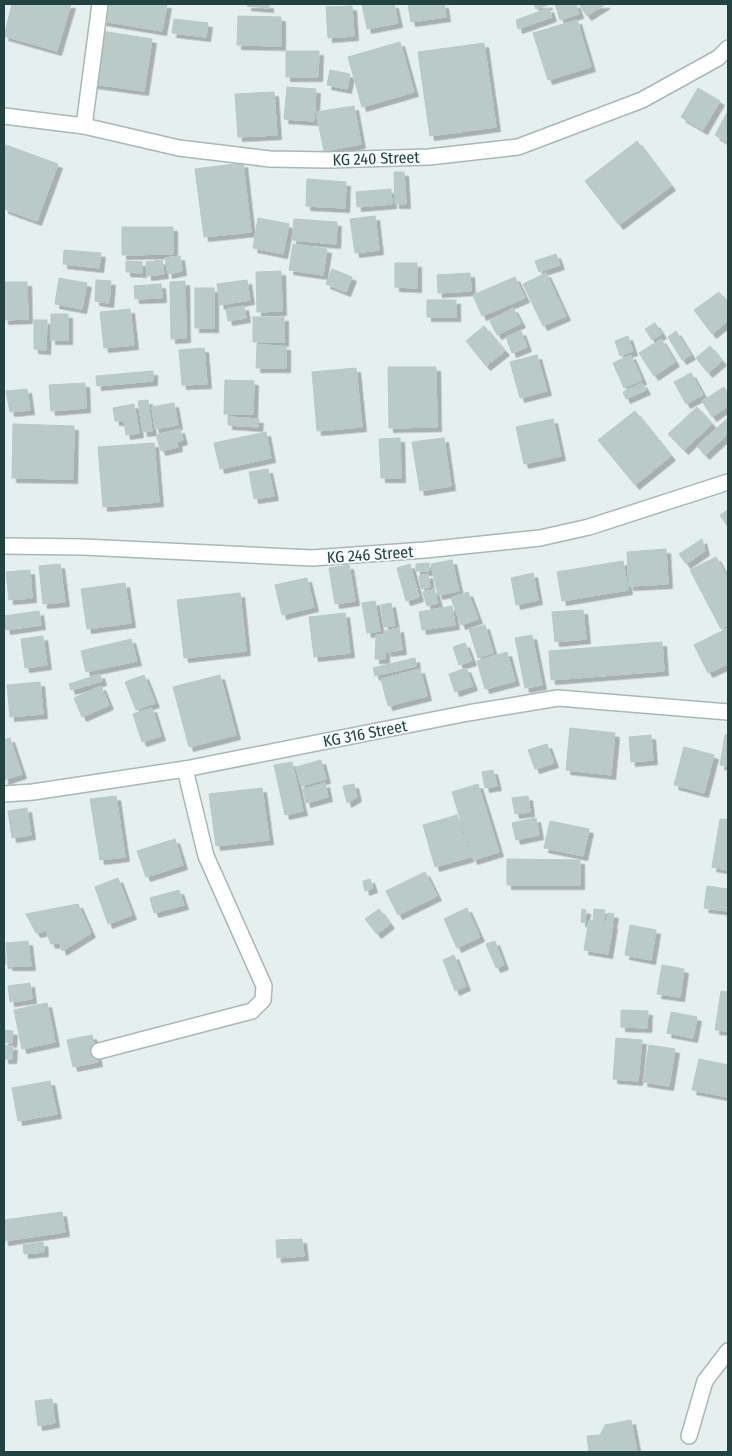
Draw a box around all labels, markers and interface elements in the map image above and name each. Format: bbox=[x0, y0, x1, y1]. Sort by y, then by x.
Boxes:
street label: KG 240 Street bbox=[332, 147, 421, 170]
street label: KG 246 Street bbox=[326, 542, 415, 567]
street label: KG 316 Street bbox=[321, 716, 410, 751]

